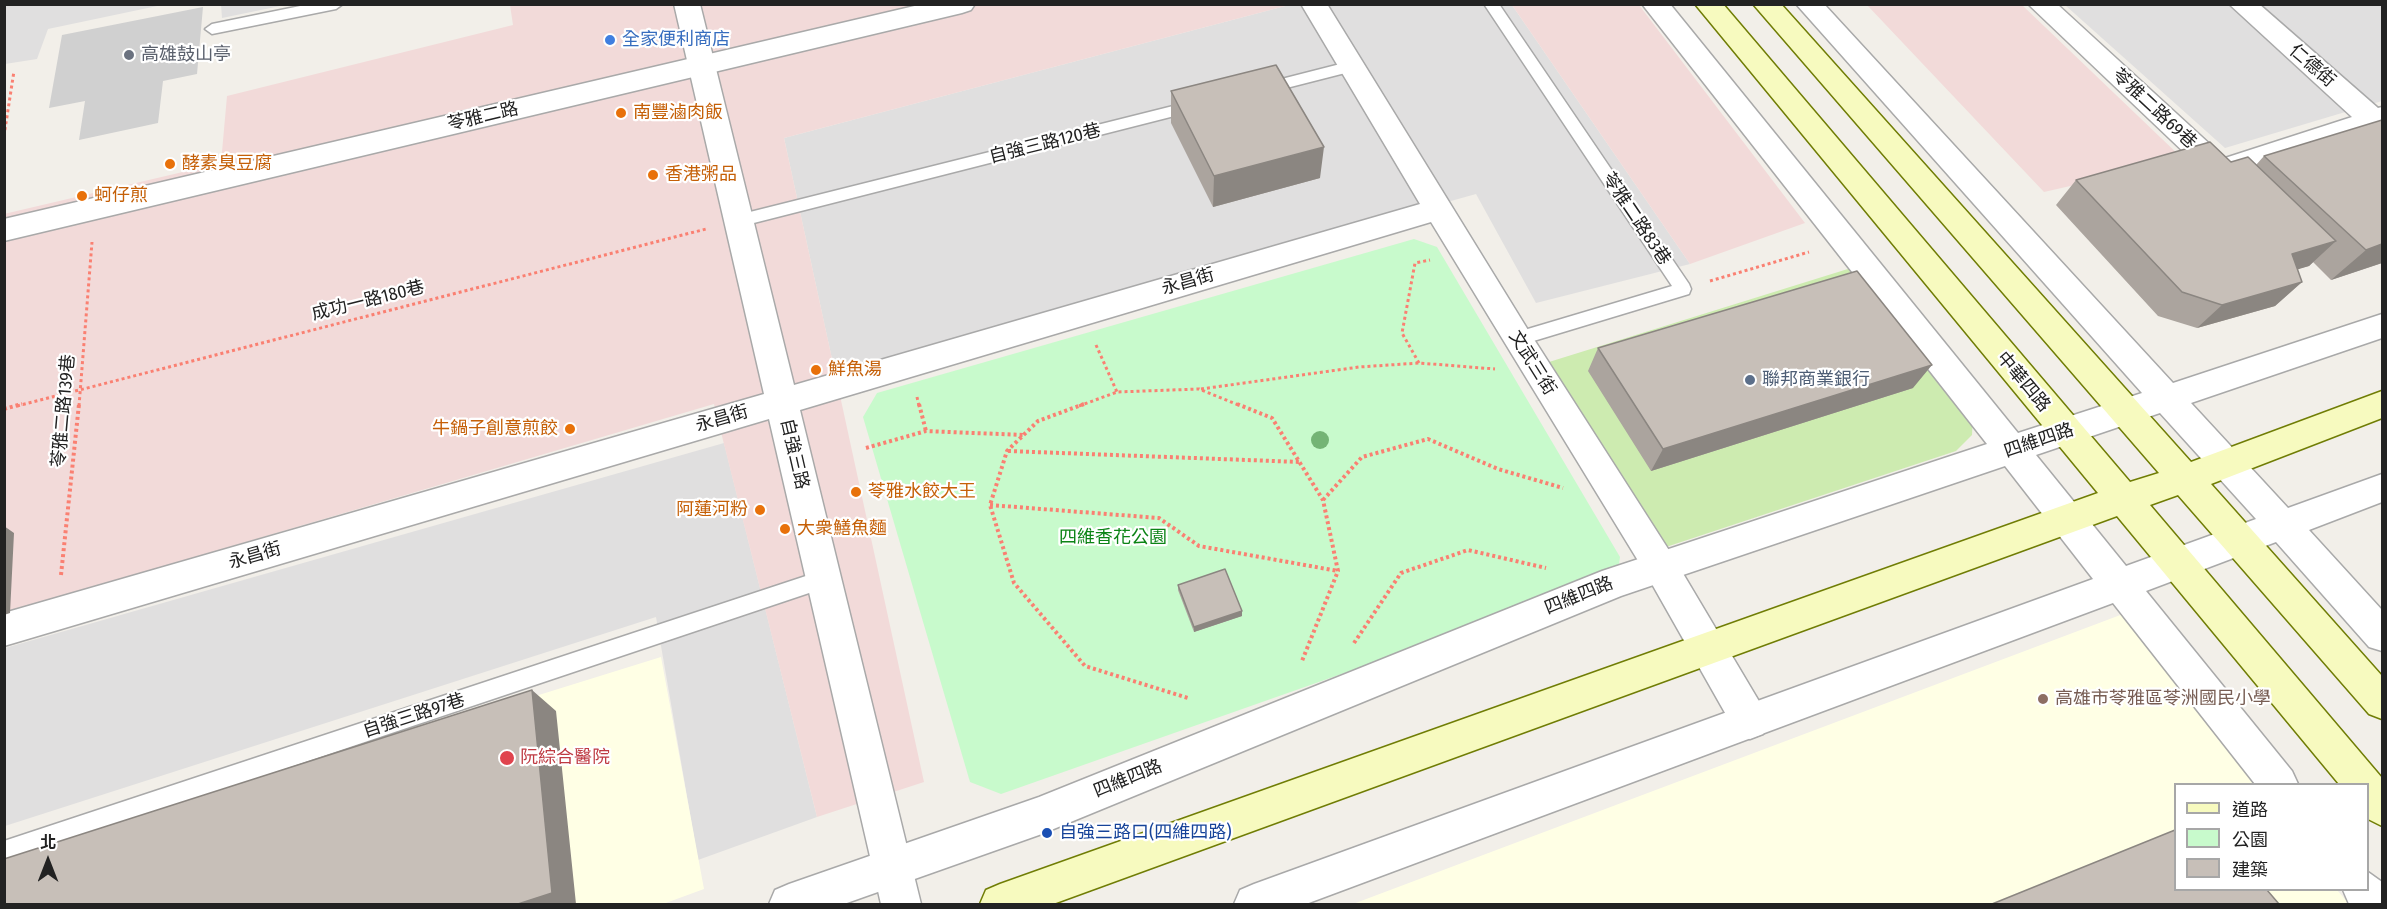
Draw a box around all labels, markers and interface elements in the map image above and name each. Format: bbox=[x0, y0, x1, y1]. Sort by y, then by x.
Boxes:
place label: 全家便利商店 bbox=[622, 29, 730, 51]
marker: 全家便利商店 bbox=[603, 33, 617, 47]
street label: 仁德街 bbox=[2285, 40, 2339, 92]
place label: 高雄鼓山亭 bbox=[141, 44, 231, 66]
marker: 高雄鼓山亭 bbox=[122, 48, 136, 62]
street label: 苓雅二路69巷 bbox=[2107, 64, 2201, 154]
street label: 苓雅二路 bbox=[445, 98, 521, 136]
place label: 南豐滷肉飯 bbox=[633, 102, 723, 124]
marker: 南豐滷肉飯 bbox=[614, 106, 628, 120]
street label: 自強三路120巷 bbox=[987, 120, 1103, 168]
place label: 酵素臭豆腐 bbox=[182, 153, 272, 175]
marker: 酵素臭豆腐 bbox=[163, 157, 177, 171]
place label: 香港粥品 bbox=[665, 164, 737, 186]
marker: 香港粥品 bbox=[646, 168, 660, 182]
street label: 苓雅二路83巷 bbox=[1597, 169, 1675, 269]
place label: 蚵仔煎 bbox=[94, 185, 148, 207]
marker: 蚵仔煎 bbox=[75, 189, 89, 203]
street label: 永昌街 bbox=[1159, 264, 1217, 300]
street label: 成功一路180巷 bbox=[309, 277, 427, 325]
street label: 文武三街 bbox=[1504, 327, 1560, 399]
street label: 中華四路 bbox=[1992, 347, 2054, 417]
street label: 苓雅二路139巷 bbox=[48, 353, 80, 469]
place label: 鮮魚湯 bbox=[828, 359, 882, 381]
marker: 鮮魚湯 bbox=[809, 363, 823, 377]
place label: 聯邦商業銀行 bbox=[1762, 369, 1870, 391]
marker: 聯邦商業銀行 bbox=[1743, 373, 1757, 387]
street label: 永昌街 bbox=[693, 401, 751, 437]
street label: 自強三路 bbox=[775, 416, 813, 492]
place label: 牛鍋子創意煎餃 bbox=[432, 418, 558, 440]
street label: 四維四路 bbox=[2001, 419, 2077, 463]
marker: 牛鍋子創意煎餃 bbox=[563, 422, 577, 436]
place label: 苓雅水餃大王 bbox=[868, 481, 976, 503]
marker: 苓雅水餃大王 bbox=[849, 485, 863, 499]
place label: 阿蓮河粉 bbox=[676, 499, 748, 521]
marker: 阿蓮河粉 bbox=[753, 503, 767, 517]
place label: 大衆鱔魚麵 bbox=[797, 518, 887, 540]
marker: 大衆鱔魚麵 bbox=[778, 522, 792, 536]
park label: 四維香花公園 bbox=[1059, 527, 1167, 549]
street label: 永昌街 bbox=[226, 538, 284, 574]
street label: 四維四路 bbox=[1542, 573, 1616, 619]
place label: 高雄市苓雅區苓洲國民小學 bbox=[2055, 688, 2271, 710]
street label: 自強三路97巷 bbox=[360, 689, 468, 743]
marker: 高雄市苓雅區苓洲國民小學 bbox=[2036, 692, 2050, 706]
place label: 阮綜合醫院 bbox=[520, 747, 610, 769]
marker: 阮綜合醫院 bbox=[498, 749, 516, 767]
street label: 四維四路 bbox=[1091, 756, 1165, 802]
legend bbox=[2174, 783, 2369, 891]
text: 道路 bbox=[2232, 799, 2268, 821]
place label: 自強三路口(四維四路) bbox=[1059, 822, 1232, 844]
marker: 自強三路口(四維四路) bbox=[1040, 826, 1054, 840]
text: 公園 bbox=[2232, 829, 2268, 851]
north arrow bbox=[18, 831, 78, 891]
text: 北 bbox=[40, 833, 56, 852]
text: 建築 bbox=[2232, 859, 2268, 881]

